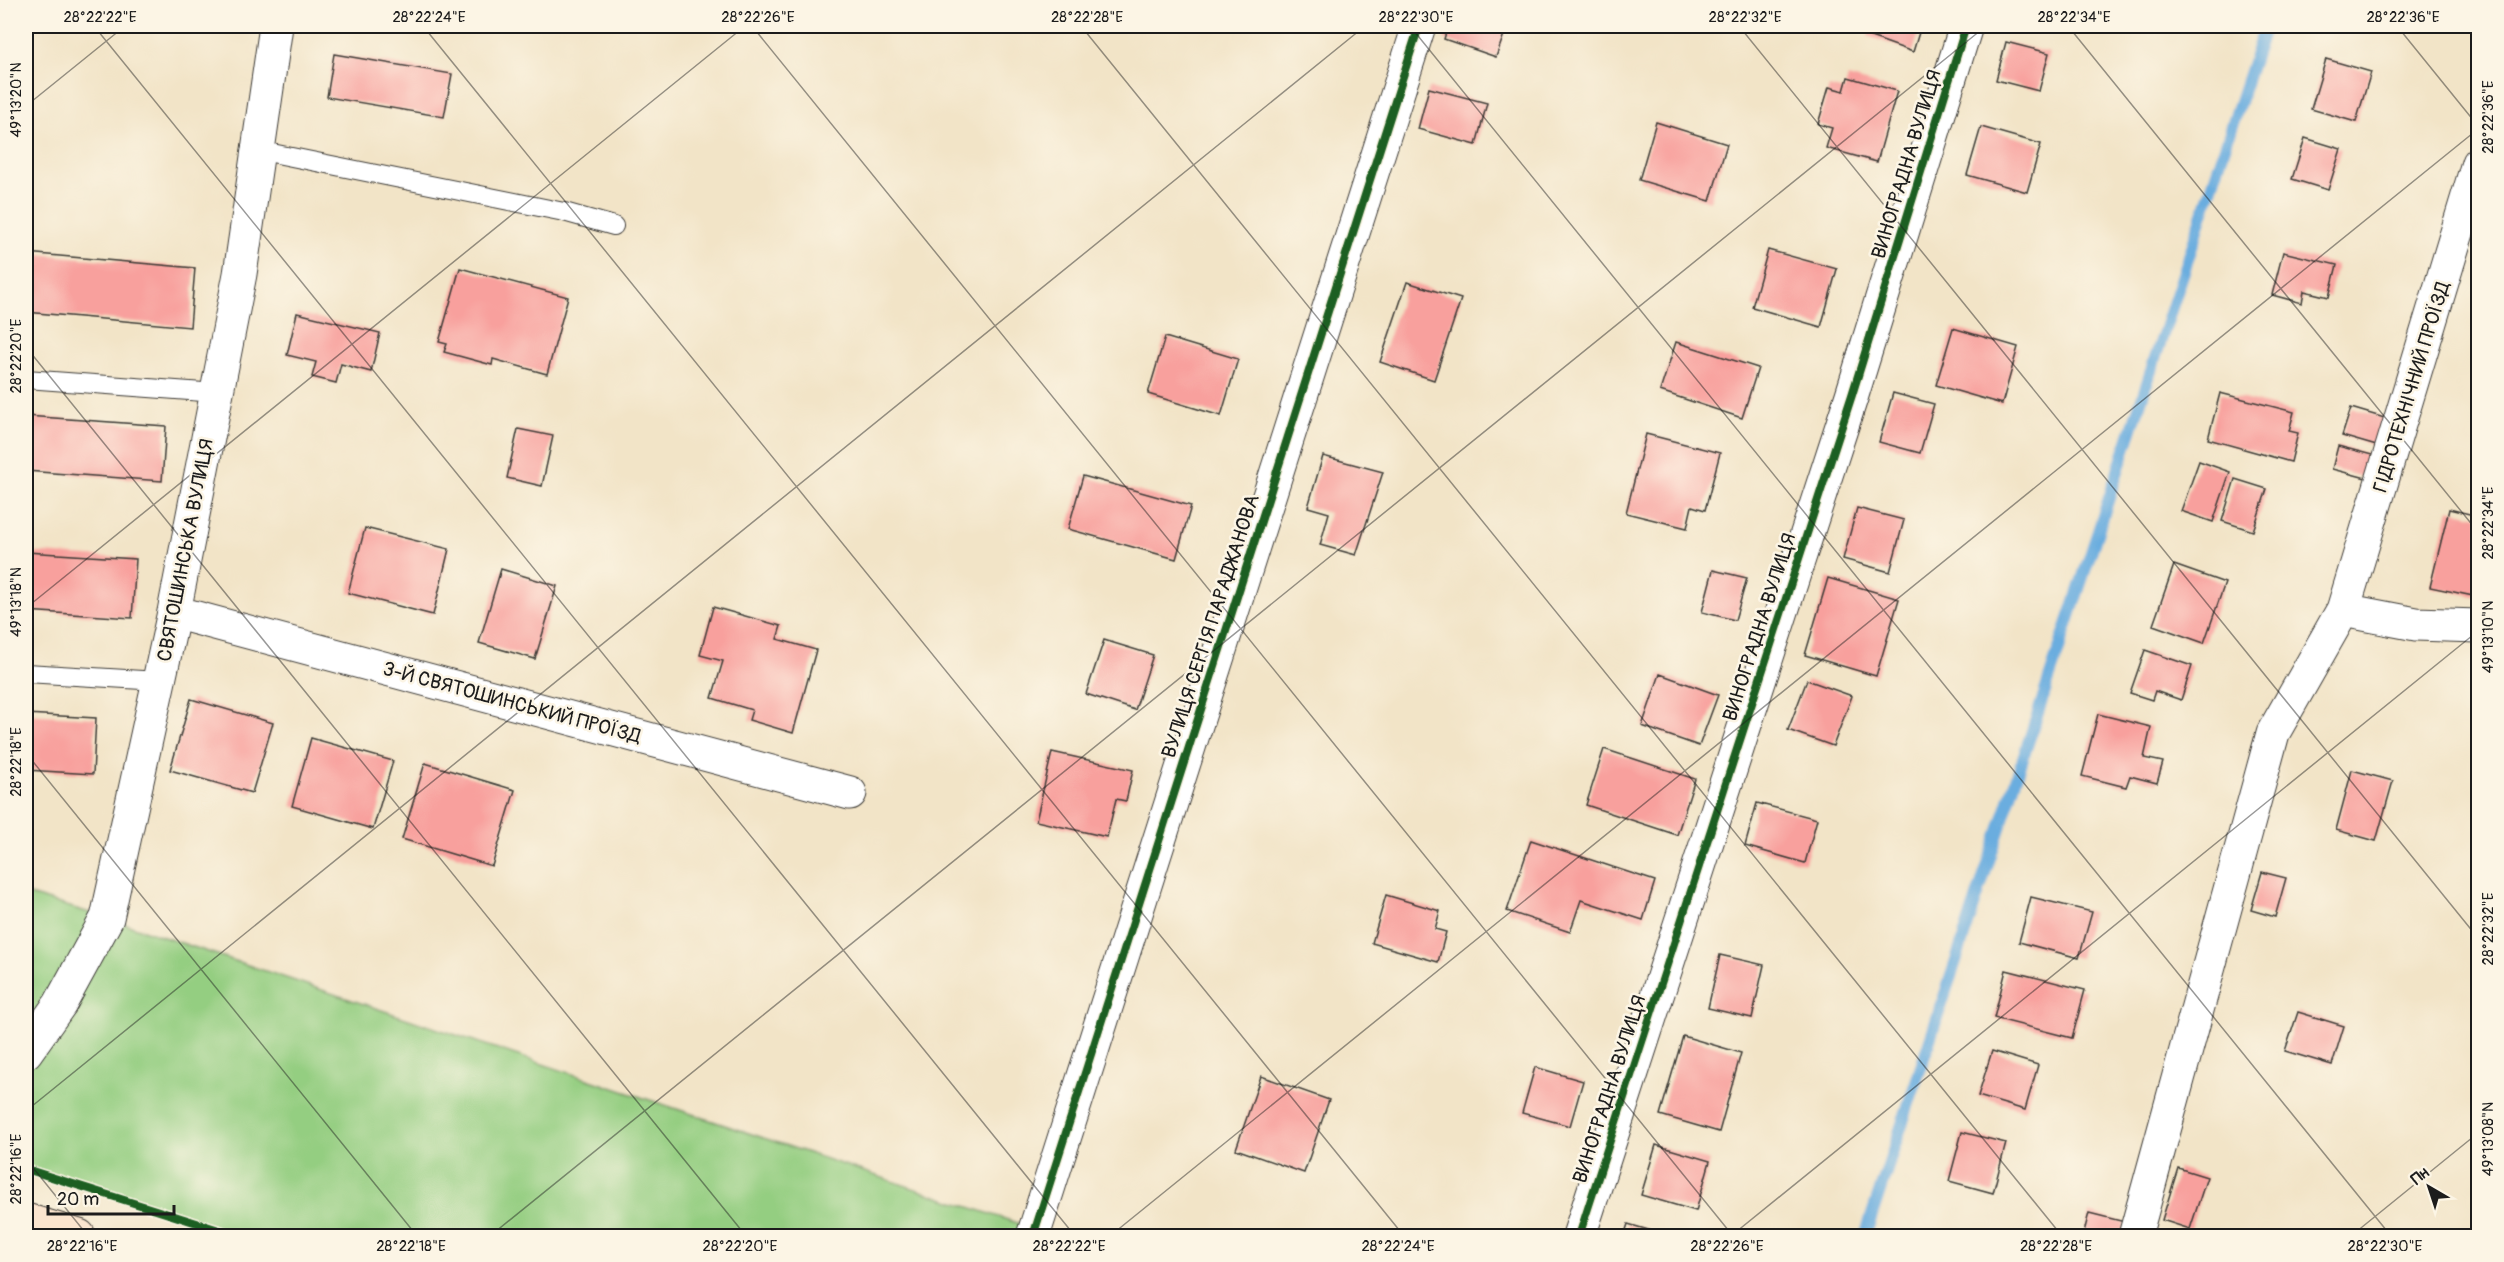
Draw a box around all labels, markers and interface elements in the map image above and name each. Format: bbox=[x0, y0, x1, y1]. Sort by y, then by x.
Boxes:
text: 28°22'22"E bbox=[64, 8, 137, 27]
text: 28°22'24"E bbox=[392, 8, 466, 27]
text: 28°22'26"E bbox=[721, 8, 795, 27]
text: 28°22'28"E bbox=[1051, 8, 1123, 27]
text: 28°22'30"E bbox=[1379, 8, 1454, 27]
text: 28°22'32"E bbox=[1709, 8, 1782, 27]
text: 28°22'34"E bbox=[2037, 8, 2111, 27]
text: 28°22'36"E bbox=[2366, 8, 2440, 27]
text: 49°13'20"N bbox=[7, 62, 26, 138]
street label: ВИНОГРАДНА ВУЛИЦЯ bbox=[1866, 67, 1947, 262]
text: 28°22'36"E bbox=[2479, 80, 2498, 154]
street label: ГІДРОТЕХНІЧНИЙ ПРОЇЗД bbox=[2368, 278, 2456, 496]
text: 28°22'20"E bbox=[7, 318, 26, 393]
street label: СВЯТОШИНСЬКА ВУЛИЦЯ bbox=[152, 437, 219, 664]
text: 28°22'34"E bbox=[2479, 486, 2498, 560]
street label: ВУЛИЦЯ СЕРГІЯ ПАРАДЖАНОВА bbox=[1156, 491, 1265, 761]
street label: ВИНОГРАДНА ВУЛИЦЯ bbox=[1717, 530, 1802, 724]
text: 49°13'18"N bbox=[7, 567, 26, 637]
text: 49°13'10"N bbox=[2479, 601, 2498, 673]
street label: 3-Й СВЯТОШИНСЬКИЙ ПРОЇЗД bbox=[380, 656, 644, 749]
text: 28°22'18"E bbox=[7, 727, 26, 797]
text: 28°22'32"E bbox=[2479, 892, 2498, 965]
street label: ВИНОГРАДНА ВУЛИЦЯ bbox=[1567, 992, 1652, 1186]
text: 49°13'08"N bbox=[2479, 1102, 2498, 1176]
text: 28°22'16"E bbox=[7, 1133, 26, 1204]
north arrow bbox=[2399, 1157, 2459, 1217]
text: Пн bbox=[2407, 1163, 2433, 1189]
scale bar bbox=[48, 1178, 174, 1216]
text: 20 m bbox=[57, 1188, 99, 1211]
text: 28°22'16"E bbox=[47, 1237, 118, 1256]
text: 28°22'18"E bbox=[376, 1237, 446, 1256]
text: 28°22'20"E bbox=[703, 1237, 778, 1256]
text: 28°22'22"E bbox=[1033, 1237, 1106, 1256]
text: 28°22'24"E bbox=[1361, 1237, 1435, 1256]
text: 28°22'26"E bbox=[1690, 1237, 1764, 1256]
text: 28°22'28"E bbox=[2020, 1237, 2092, 1256]
text: 28°22'30"E bbox=[2348, 1237, 2423, 1256]

